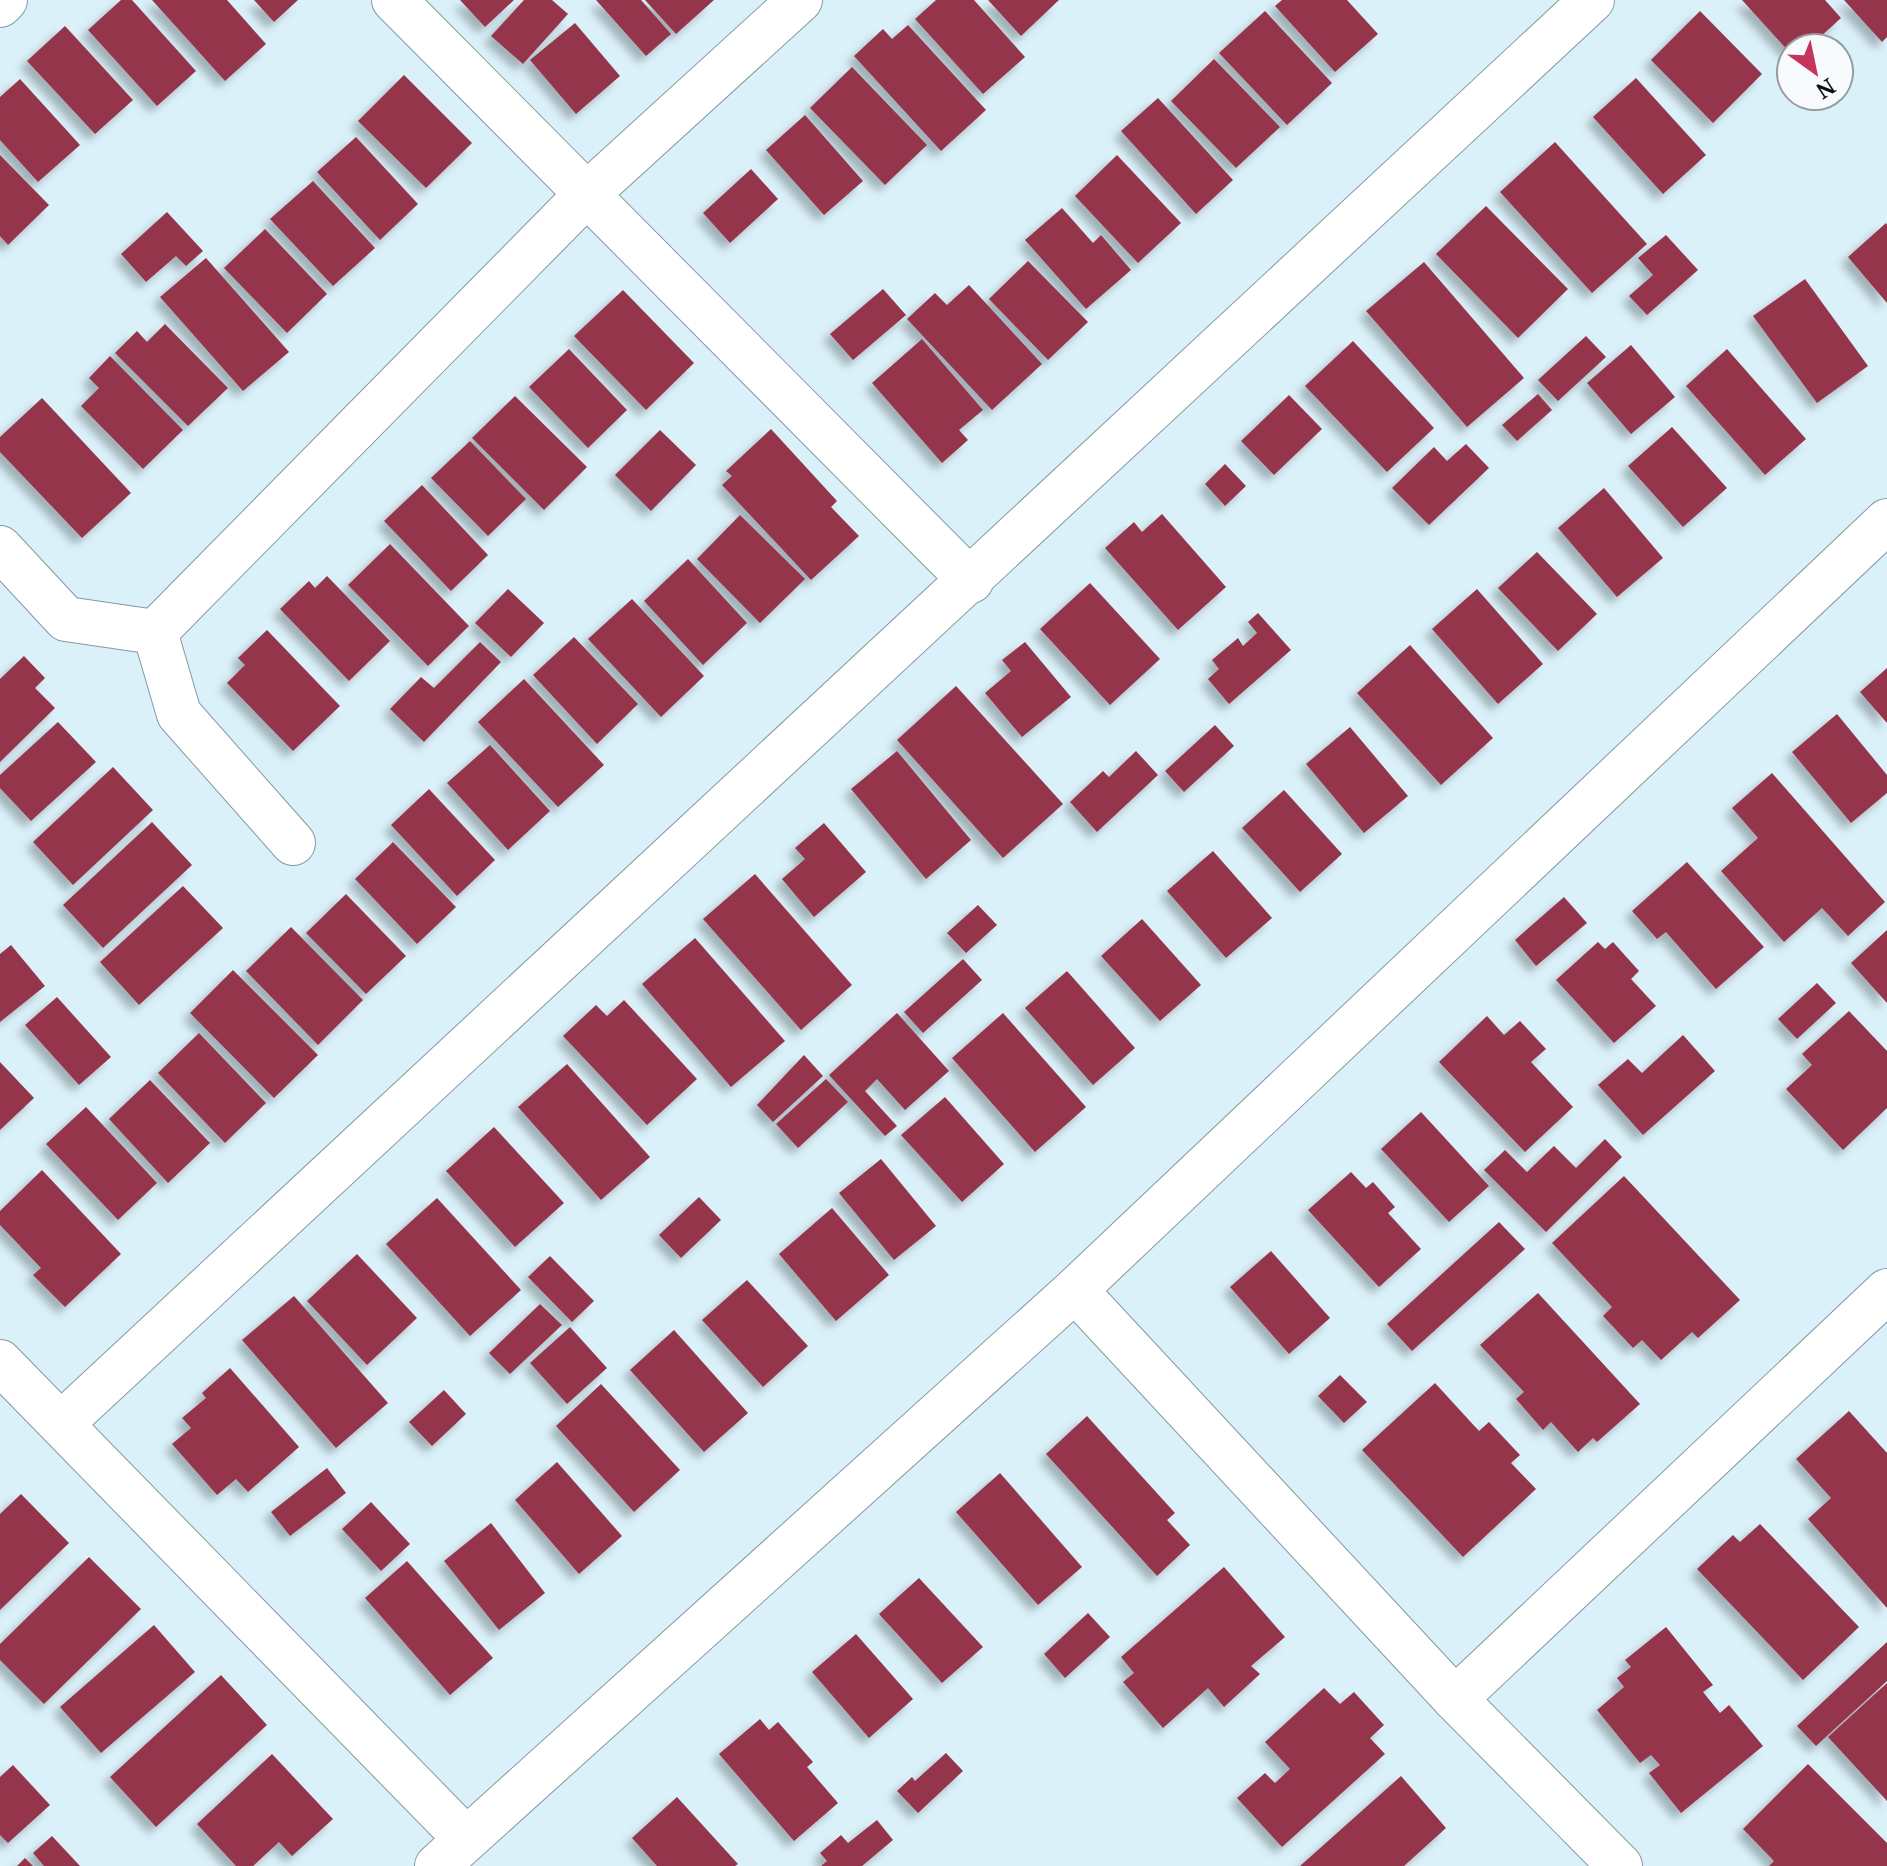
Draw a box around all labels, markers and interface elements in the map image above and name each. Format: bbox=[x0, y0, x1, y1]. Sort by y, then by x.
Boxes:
north arrow bbox=[1775, 32, 1855, 112]
text: N bbox=[1811, 72, 1842, 107]

